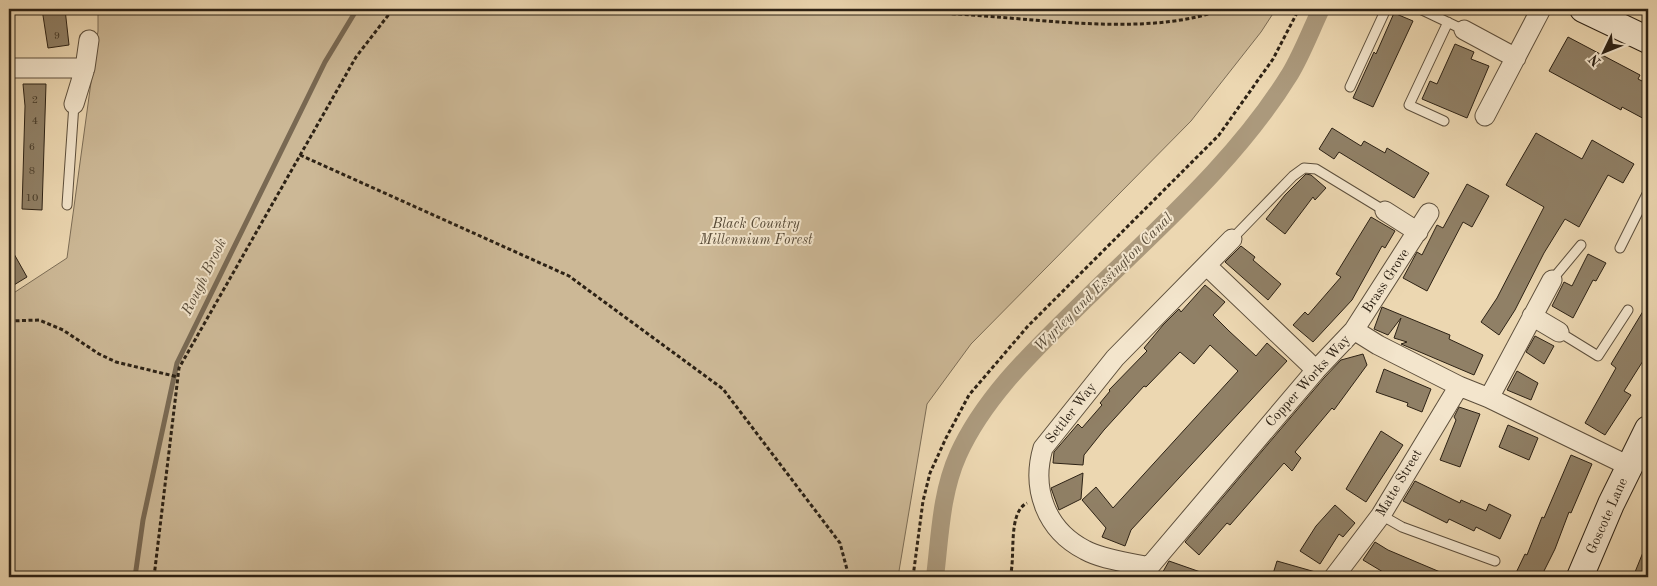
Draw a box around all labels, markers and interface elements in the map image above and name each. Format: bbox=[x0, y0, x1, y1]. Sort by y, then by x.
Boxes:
north arrow bbox=[1580, 28, 1630, 78]
house number: 9 bbox=[54, 31, 60, 42]
text: N bbox=[1586, 51, 1604, 69]
house number: 2 bbox=[32, 95, 38, 106]
house number: 4 bbox=[32, 116, 38, 127]
house number: 6 bbox=[29, 142, 35, 153]
house number: 8 bbox=[29, 166, 35, 177]
house number: 10 bbox=[26, 193, 38, 204]
water label: Wyrley and Essington Canal bbox=[1032, 210, 1177, 355]
park label: Black Country Millennium Forest bbox=[698, 217, 813, 247]
water label: Rough Brook bbox=[180, 236, 230, 319]
street label: Brass Grove bbox=[1360, 246, 1412, 316]
street label: Copper Works Way bbox=[1263, 332, 1353, 430]
street label: Settler Way bbox=[1043, 380, 1099, 446]
street label: Matte Street bbox=[1373, 447, 1425, 519]
street label: Goscote Lane bbox=[1584, 476, 1630, 556]

